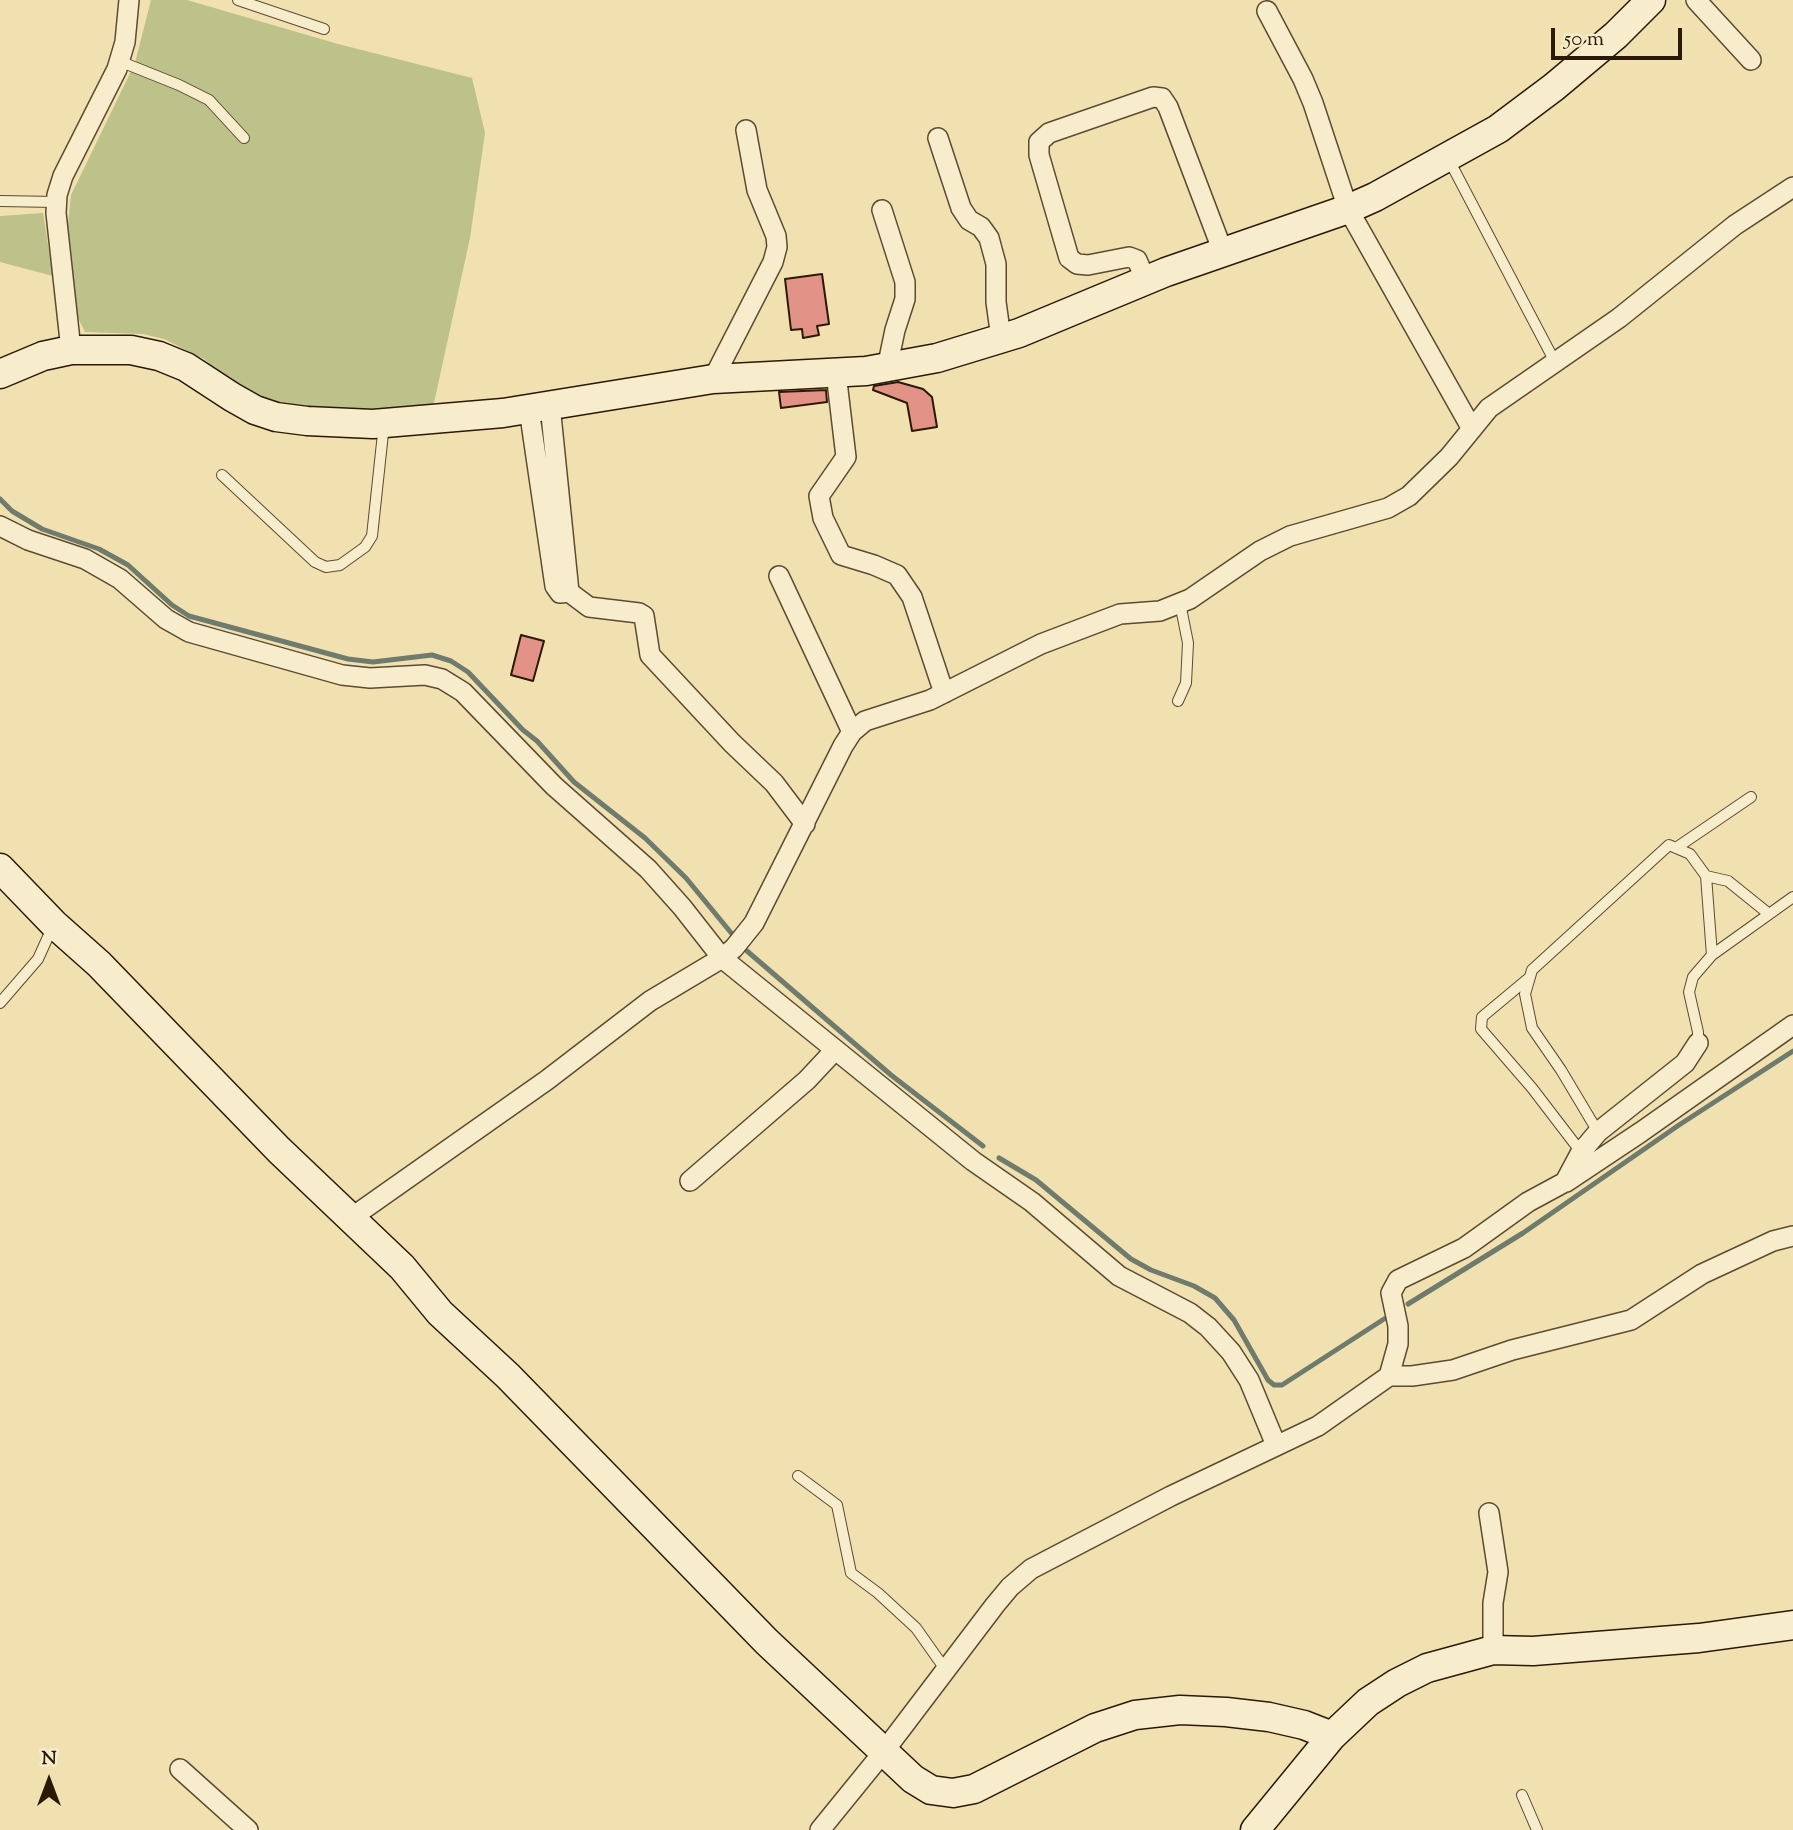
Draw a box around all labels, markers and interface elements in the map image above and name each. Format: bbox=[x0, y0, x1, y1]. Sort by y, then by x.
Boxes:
scale bar bbox=[1555, 14, 1686, 58]
text: 50 m bbox=[1564, 25, 1604, 55]
north arrow bbox=[14, 1746, 84, 1816]
text: N bbox=[41, 1746, 57, 1773]

